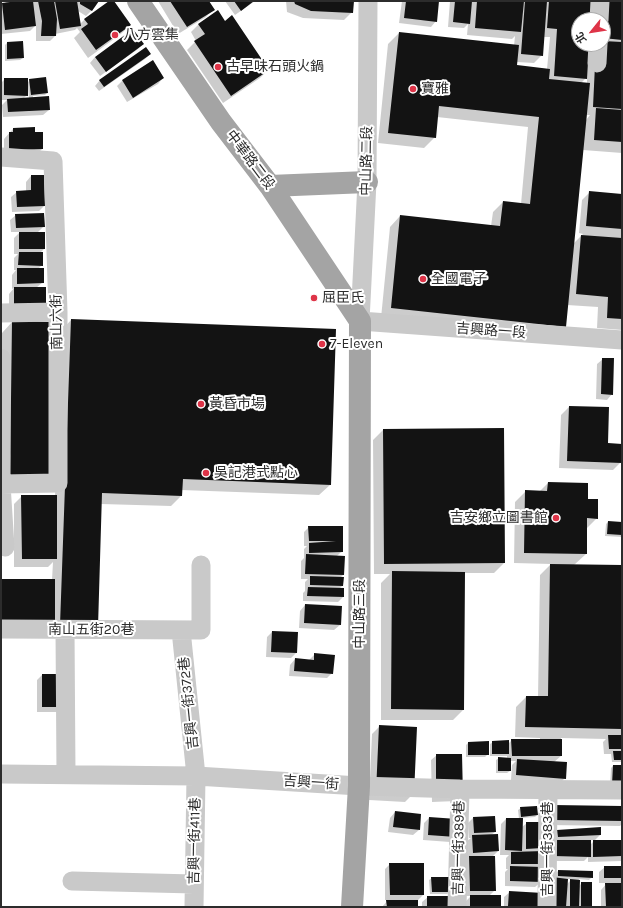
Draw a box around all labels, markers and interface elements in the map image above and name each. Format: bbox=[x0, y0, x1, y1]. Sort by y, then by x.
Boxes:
north arrow bbox=[571, 12, 611, 52]
place label: 八方雲集 bbox=[123, 27, 179, 43]
marker: 八方雲集 bbox=[110, 30, 120, 40]
text: 北 bbox=[573, 30, 589, 46]
place label: 古早味石頭火鍋 bbox=[226, 59, 324, 75]
marker: 古早味石頭火鍋 bbox=[213, 62, 223, 72]
place label: 寶雅 bbox=[421, 81, 449, 97]
marker: 寶雅 bbox=[408, 84, 418, 94]
street label: 中山路二段 bbox=[358, 126, 376, 196]
street label: 中華路二段 bbox=[222, 127, 278, 193]
place label: 全國電子 bbox=[431, 271, 487, 287]
marker: 全國電子 bbox=[418, 274, 428, 284]
place label: 屈臣氏 bbox=[322, 290, 364, 306]
marker: 屈臣氏 bbox=[309, 293, 319, 303]
street label: 南山六街 bbox=[48, 294, 66, 350]
street label: 吉興路一段 bbox=[455, 320, 527, 342]
place label: 7-Eleven bbox=[330, 336, 383, 352]
marker: 7-Eleven bbox=[317, 339, 327, 349]
place label: 黃昏市場 bbox=[209, 396, 265, 412]
marker: 黃昏市場 bbox=[196, 399, 206, 409]
place label: 吳記港式點心 bbox=[214, 465, 298, 481]
marker: 吳記港式點心 bbox=[201, 468, 211, 478]
place label: 吉安鄉立圖書館 bbox=[450, 510, 548, 526]
marker: 吉安鄉立圖書館 bbox=[551, 513, 561, 523]
street label: 中山路三段 bbox=[352, 579, 368, 649]
street label: 南山五街20巷 bbox=[48, 622, 134, 638]
street label: 吉興一街372巷 bbox=[176, 656, 202, 750]
street label: 吉興一街 bbox=[282, 773, 340, 793]
street label: 吉興一街411巷 bbox=[186, 797, 204, 885]
street label: 吉興一街389巷 bbox=[450, 800, 468, 896]
street label: 吉興一街383巷 bbox=[540, 801, 556, 897]

